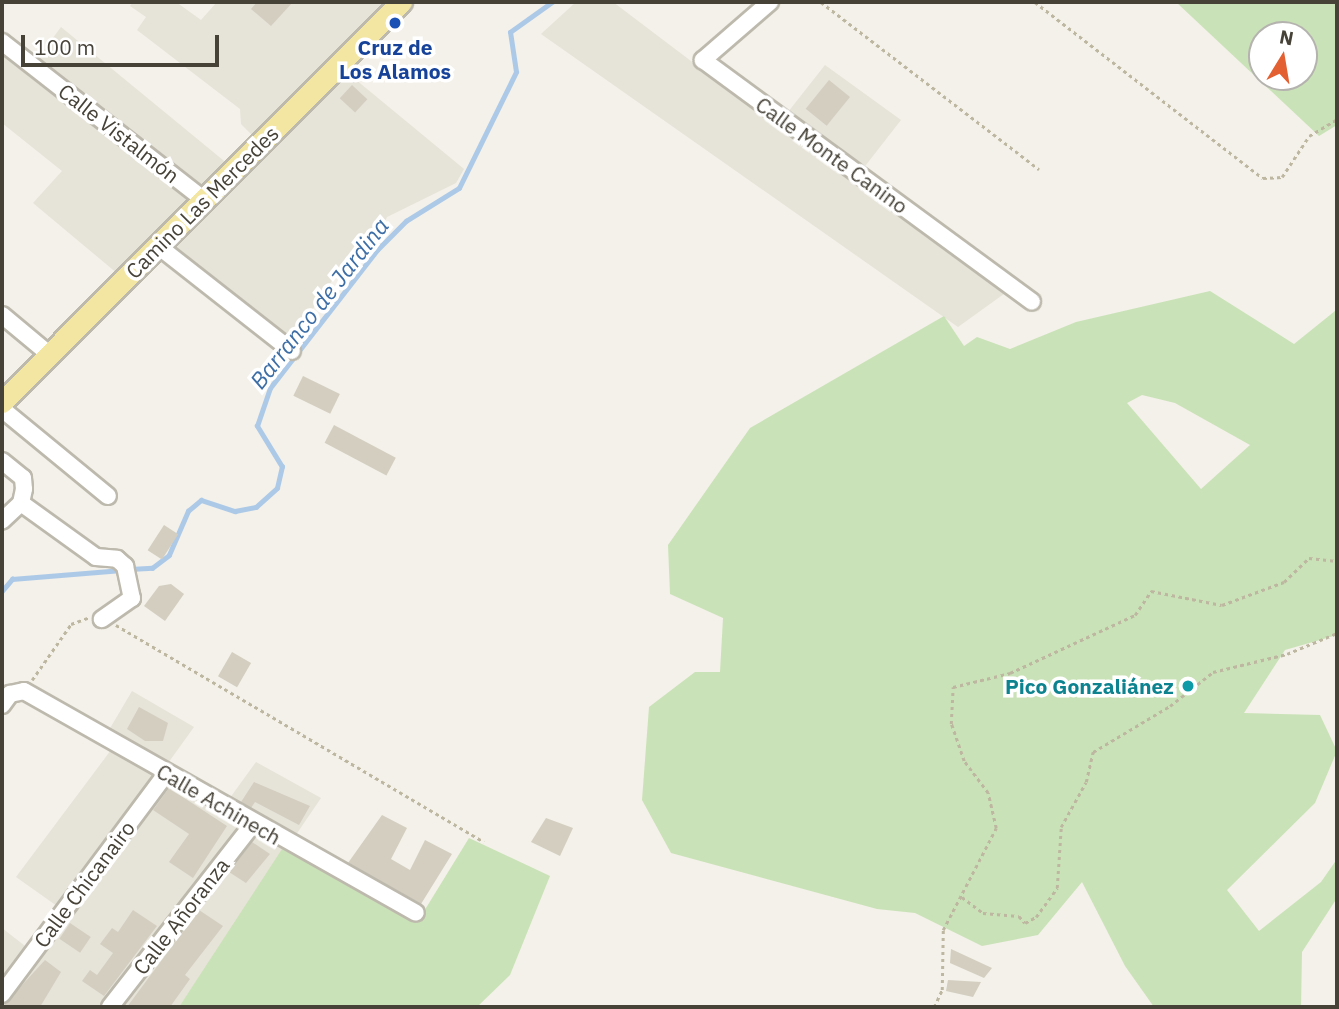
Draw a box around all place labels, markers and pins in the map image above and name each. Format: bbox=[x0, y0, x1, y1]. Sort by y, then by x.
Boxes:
marker: Cruz de Los Alamos bbox=[387, 15, 403, 31]
place label: Cruz de Los Alamos bbox=[339, 34, 451, 84]
place label: Pico Gonzaliánez bbox=[1005, 673, 1174, 699]
marker: Pico Gonzaliánez bbox=[1180, 678, 1196, 694]

